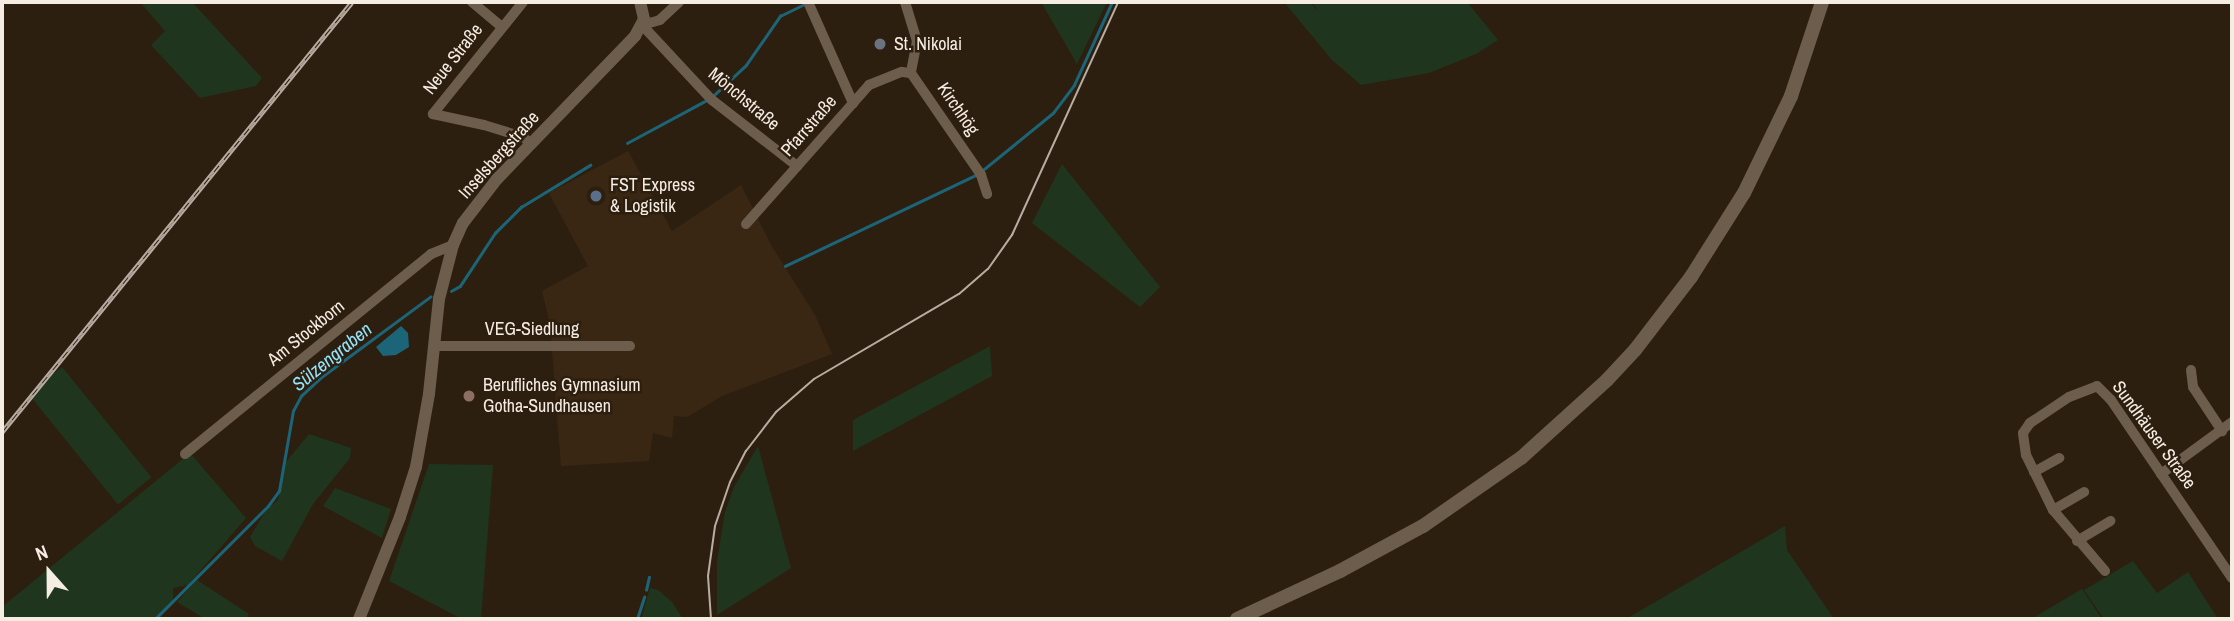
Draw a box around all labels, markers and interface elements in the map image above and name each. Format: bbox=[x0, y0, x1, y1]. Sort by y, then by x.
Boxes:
street label: Neue Straße bbox=[419, 19, 487, 99]
place label: St. Nikolai bbox=[894, 33, 962, 55]
marker: St. Nikolai bbox=[872, 36, 888, 52]
street label: Mönchstraße bbox=[704, 63, 784, 135]
street label: Kirchhög bbox=[933, 78, 983, 140]
street label: Pfarrstraße bbox=[777, 91, 841, 161]
street label: Inselsbergstraße bbox=[454, 107, 544, 203]
place label: FST Express & Logistik bbox=[610, 175, 695, 218]
marker: FST Express & Logistik bbox=[588, 188, 604, 204]
street label: Am Stockborn bbox=[263, 295, 349, 371]
water label: Sülzengraben bbox=[287, 318, 377, 396]
street label: VEG-Siedlung bbox=[485, 318, 579, 340]
place label: Berufliches Gymnasium Gotha-Sundhausen bbox=[483, 375, 640, 418]
street label: Sundhäuser Straße bbox=[2108, 377, 2200, 493]
marker: Berufliches Gymnasium Gotha-Sundhausen bbox=[461, 388, 477, 404]
north arrow bbox=[14, 537, 84, 607]
text: N bbox=[32, 538, 51, 567]

